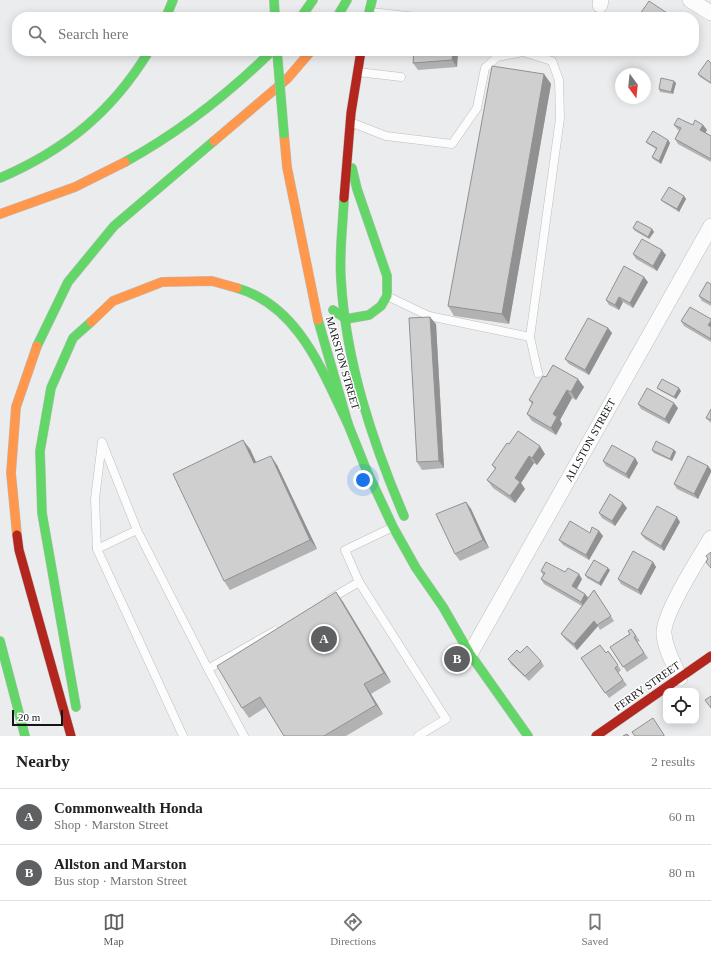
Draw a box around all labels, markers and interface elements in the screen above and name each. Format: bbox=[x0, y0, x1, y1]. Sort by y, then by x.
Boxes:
search box bbox=[12, 12, 699, 56]
icon: search bbox=[26, 23, 48, 45]
text: Search here bbox=[58, 26, 128, 42]
north arrow bbox=[615, 68, 651, 104]
street label: MARSTON STREET bbox=[324, 315, 362, 411]
street label: ALLSTON STREET bbox=[562, 396, 618, 484]
your location bbox=[353, 470, 373, 490]
pin: A bbox=[311, 624, 337, 654]
pin: B bbox=[444, 644, 470, 674]
street label: FERRY STREET bbox=[612, 659, 682, 713]
map controls bbox=[663, 688, 699, 724]
button: locate bbox=[663, 688, 699, 724]
scale bar bbox=[12, 708, 63, 727]
text: 20 m bbox=[18, 711, 40, 723]
text: Nearby bbox=[16, 752, 70, 771]
text: 2 results bbox=[651, 754, 695, 769]
text: Commonwealth Honda bbox=[54, 800, 203, 816]
text: A bbox=[24, 809, 34, 824]
text: 60 m bbox=[669, 809, 695, 824]
text: Shop · Marston Street bbox=[54, 817, 168, 832]
text: Allston and Marston bbox=[54, 856, 187, 872]
text: B bbox=[25, 865, 33, 880]
text: 80 m bbox=[669, 865, 695, 880]
text: Bus stop · Marston Street bbox=[54, 873, 187, 888]
tab: Map bbox=[103, 911, 125, 947]
tab: Directions bbox=[330, 911, 376, 947]
tab: Saved bbox=[581, 911, 608, 947]

